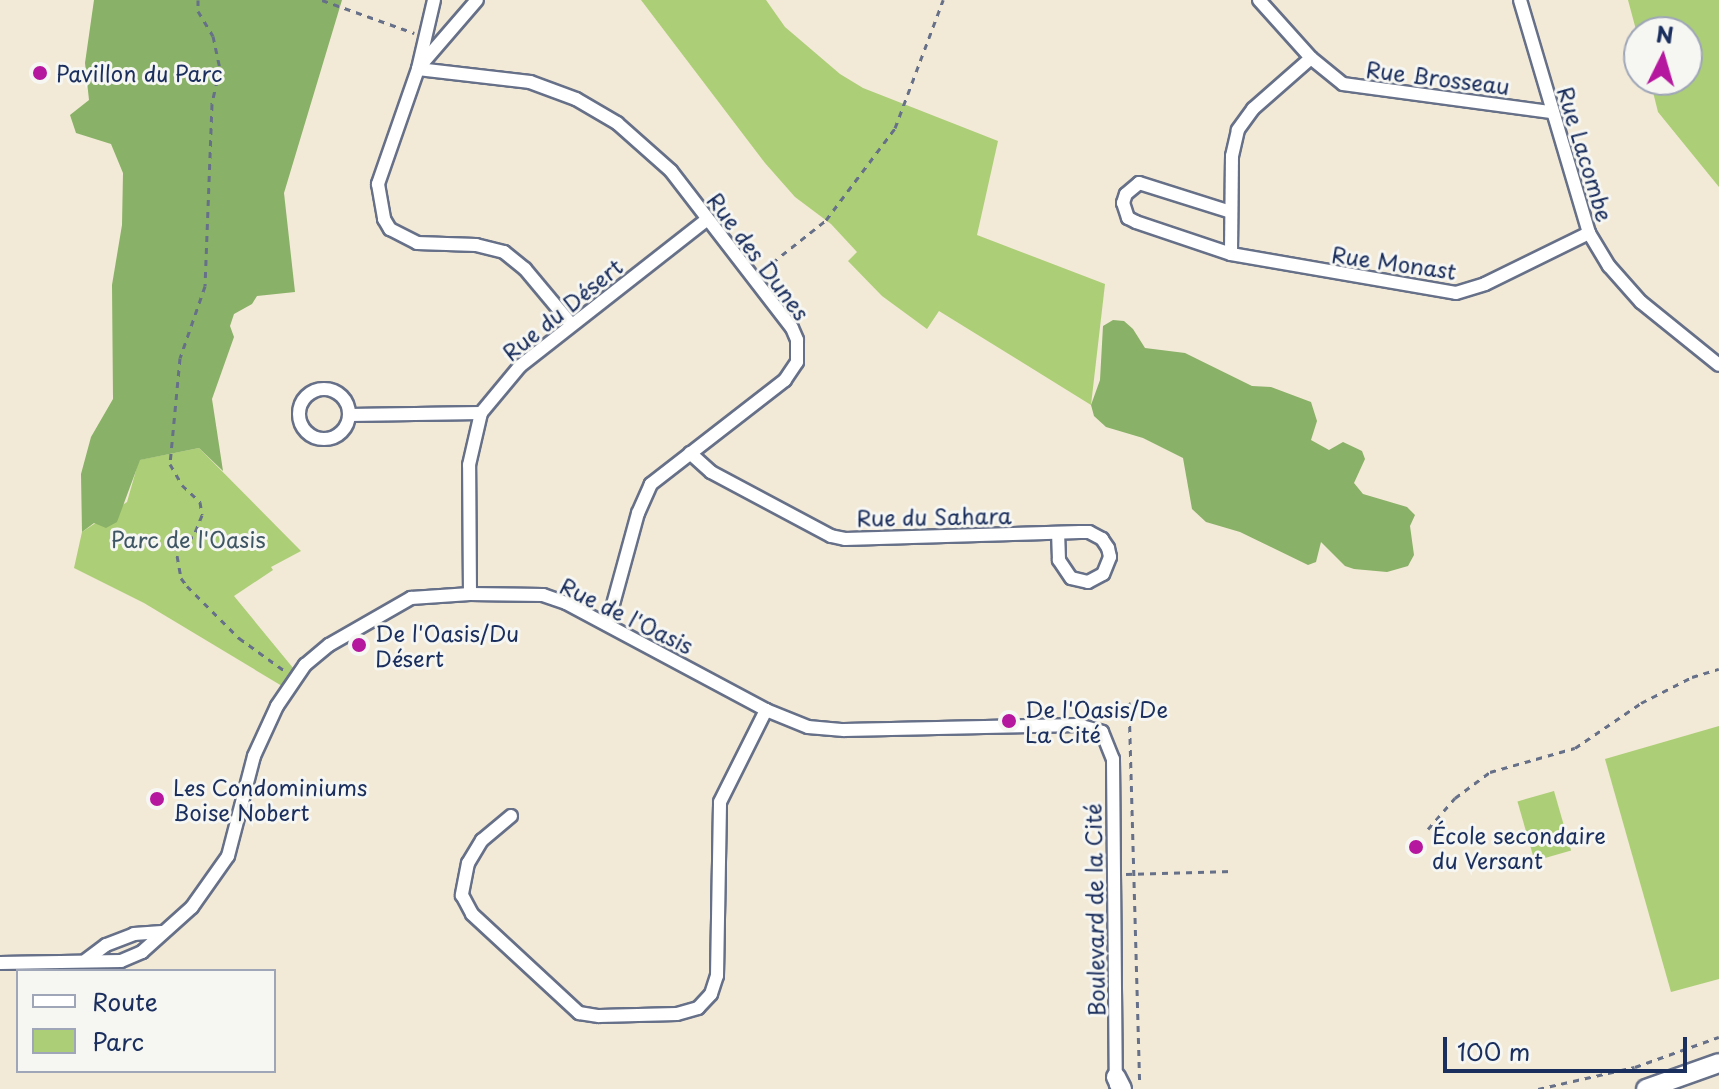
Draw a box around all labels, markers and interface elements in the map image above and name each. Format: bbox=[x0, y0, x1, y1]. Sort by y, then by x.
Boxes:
north arrow bbox=[1623, 16, 1703, 96]
text: N bbox=[1655, 16, 1675, 51]
street label: Rue Brosseau bbox=[1365, 55, 1511, 99]
place label: Pavillon du Parc bbox=[56, 60, 224, 86]
marker: Pavillon du Parc bbox=[31, 64, 49, 82]
street label: Rue Lacombe bbox=[1553, 82, 1619, 226]
street label: Rue des Dunes bbox=[701, 186, 817, 326]
street label: Rue Monast bbox=[1329, 240, 1459, 284]
street label: Rue du Désert bbox=[496, 252, 628, 366]
street label: Rue du Sahara bbox=[855, 501, 1013, 531]
park label: Parc de l'Oasis bbox=[111, 526, 265, 552]
street label: Rue de l'Oasis bbox=[555, 571, 699, 659]
place label: De l'Oasis/Du Désert bbox=[375, 619, 519, 670]
marker: De l'Oasis/Du Désert bbox=[350, 636, 368, 654]
place label: De l'Oasis/De La Cité bbox=[1025, 695, 1168, 746]
marker: De l'Oasis/De La Cité bbox=[1000, 712, 1018, 730]
place label: Les Condominiums Boise Nobert bbox=[173, 773, 370, 824]
marker: Les Condominiums Boise Nobert bbox=[148, 790, 166, 808]
street label: Boulevard de la Cité bbox=[1079, 803, 1109, 1017]
place label: École secondaire du Versant bbox=[1432, 821, 1608, 872]
marker: École secondaire du Versant bbox=[1407, 838, 1425, 856]
legend bbox=[16, 969, 276, 1073]
text: Route bbox=[92, 983, 158, 1019]
scale bar bbox=[1447, 1021, 1691, 1071]
text: Parc bbox=[92, 1023, 144, 1059]
text: 100 m bbox=[1457, 1033, 1530, 1069]

